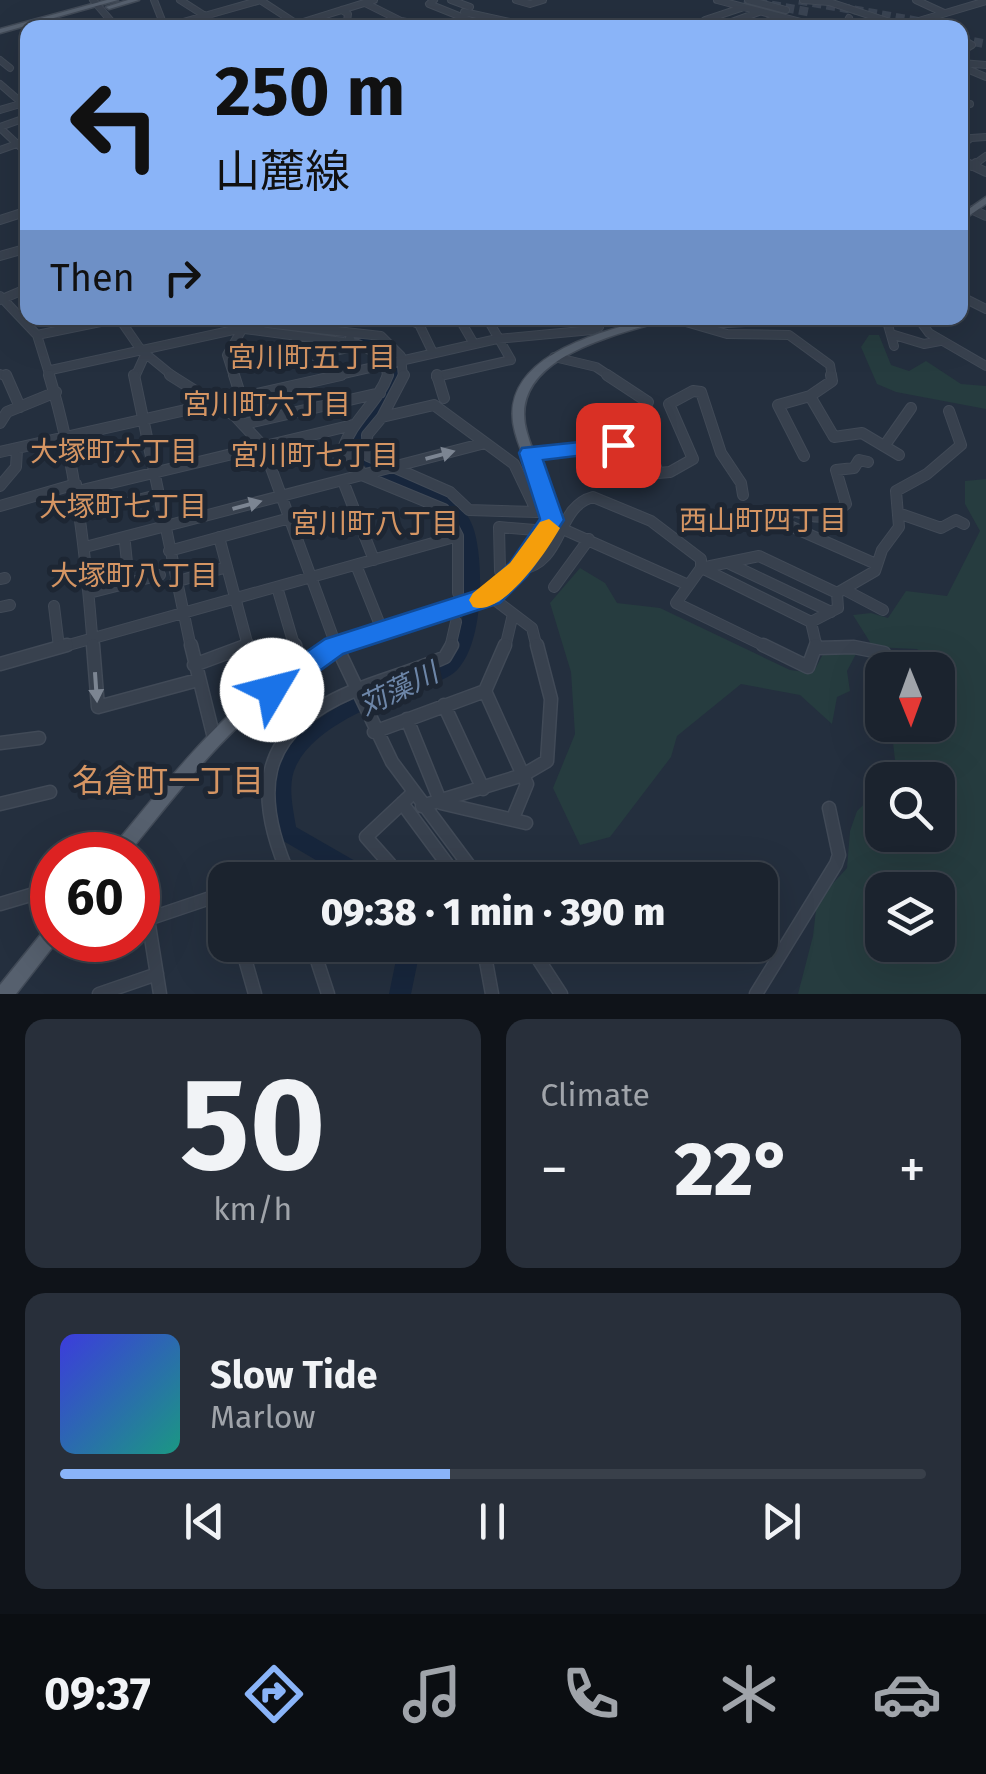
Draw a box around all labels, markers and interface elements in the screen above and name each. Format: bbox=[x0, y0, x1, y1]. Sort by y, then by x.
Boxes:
text: 250 m bbox=[215, 50, 405, 134]
icon: left bbox=[50, 60, 180, 190]
text: 山麓線 bbox=[215, 145, 350, 199]
icon: right bbox=[155, 250, 210, 305]
text: Then bbox=[50, 255, 135, 301]
district label: 宮川町五丁目 bbox=[228, 341, 396, 374]
district label: 宮川町六丁目 bbox=[183, 388, 351, 421]
pin bbox=[576, 403, 661, 488]
icon: arrive bbox=[591, 418, 646, 473]
district label: 大塚町六丁目 bbox=[30, 435, 198, 468]
district label: 宮川町七丁目 bbox=[231, 439, 399, 472]
one-way arrow bbox=[425, 447, 456, 463]
district label: 大塚町七丁目 bbox=[39, 490, 207, 523]
one-way arrow bbox=[232, 497, 263, 513]
district label: 西山町四丁目 bbox=[679, 504, 847, 537]
district label: 宮川町八丁目 bbox=[291, 507, 459, 540]
district label: 大塚町八丁目 bbox=[50, 559, 218, 592]
position arrow bbox=[220, 638, 324, 742]
north arrow bbox=[865, 652, 955, 742]
map controls bbox=[865, 652, 955, 962]
water label: 苅藻川 bbox=[353, 655, 446, 723]
one-way arrow bbox=[89, 672, 105, 704]
district label: 名倉町一丁目 bbox=[72, 762, 264, 800]
button: search bbox=[865, 762, 955, 852]
speed limit sign: 60 bbox=[30, 832, 160, 962]
button: layers bbox=[865, 872, 955, 962]
text: 09:38 · 1 min · 390 m bbox=[321, 889, 665, 935]
text: 50 bbox=[180, 1047, 326, 1203]
text: Climate bbox=[541, 1076, 650, 1114]
text: 22° bbox=[675, 1125, 792, 1215]
text: − bbox=[541, 1137, 568, 1203]
text: + bbox=[899, 1137, 926, 1203]
text: km/h bbox=[213, 1190, 292, 1228]
text: Slow Tide bbox=[210, 1352, 378, 1398]
text: Marlow bbox=[210, 1398, 316, 1436]
icon: previous bbox=[177, 1494, 232, 1549]
icon: pause bbox=[465, 1494, 520, 1549]
icon: next bbox=[754, 1494, 809, 1549]
icon: directions bbox=[239, 1659, 309, 1729]
icon: music bbox=[397, 1659, 467, 1729]
icon: phone bbox=[556, 1659, 626, 1729]
icon: climate bbox=[714, 1659, 784, 1729]
icon: car bbox=[872, 1659, 942, 1729]
text: 09:37 bbox=[44, 1667, 151, 1721]

